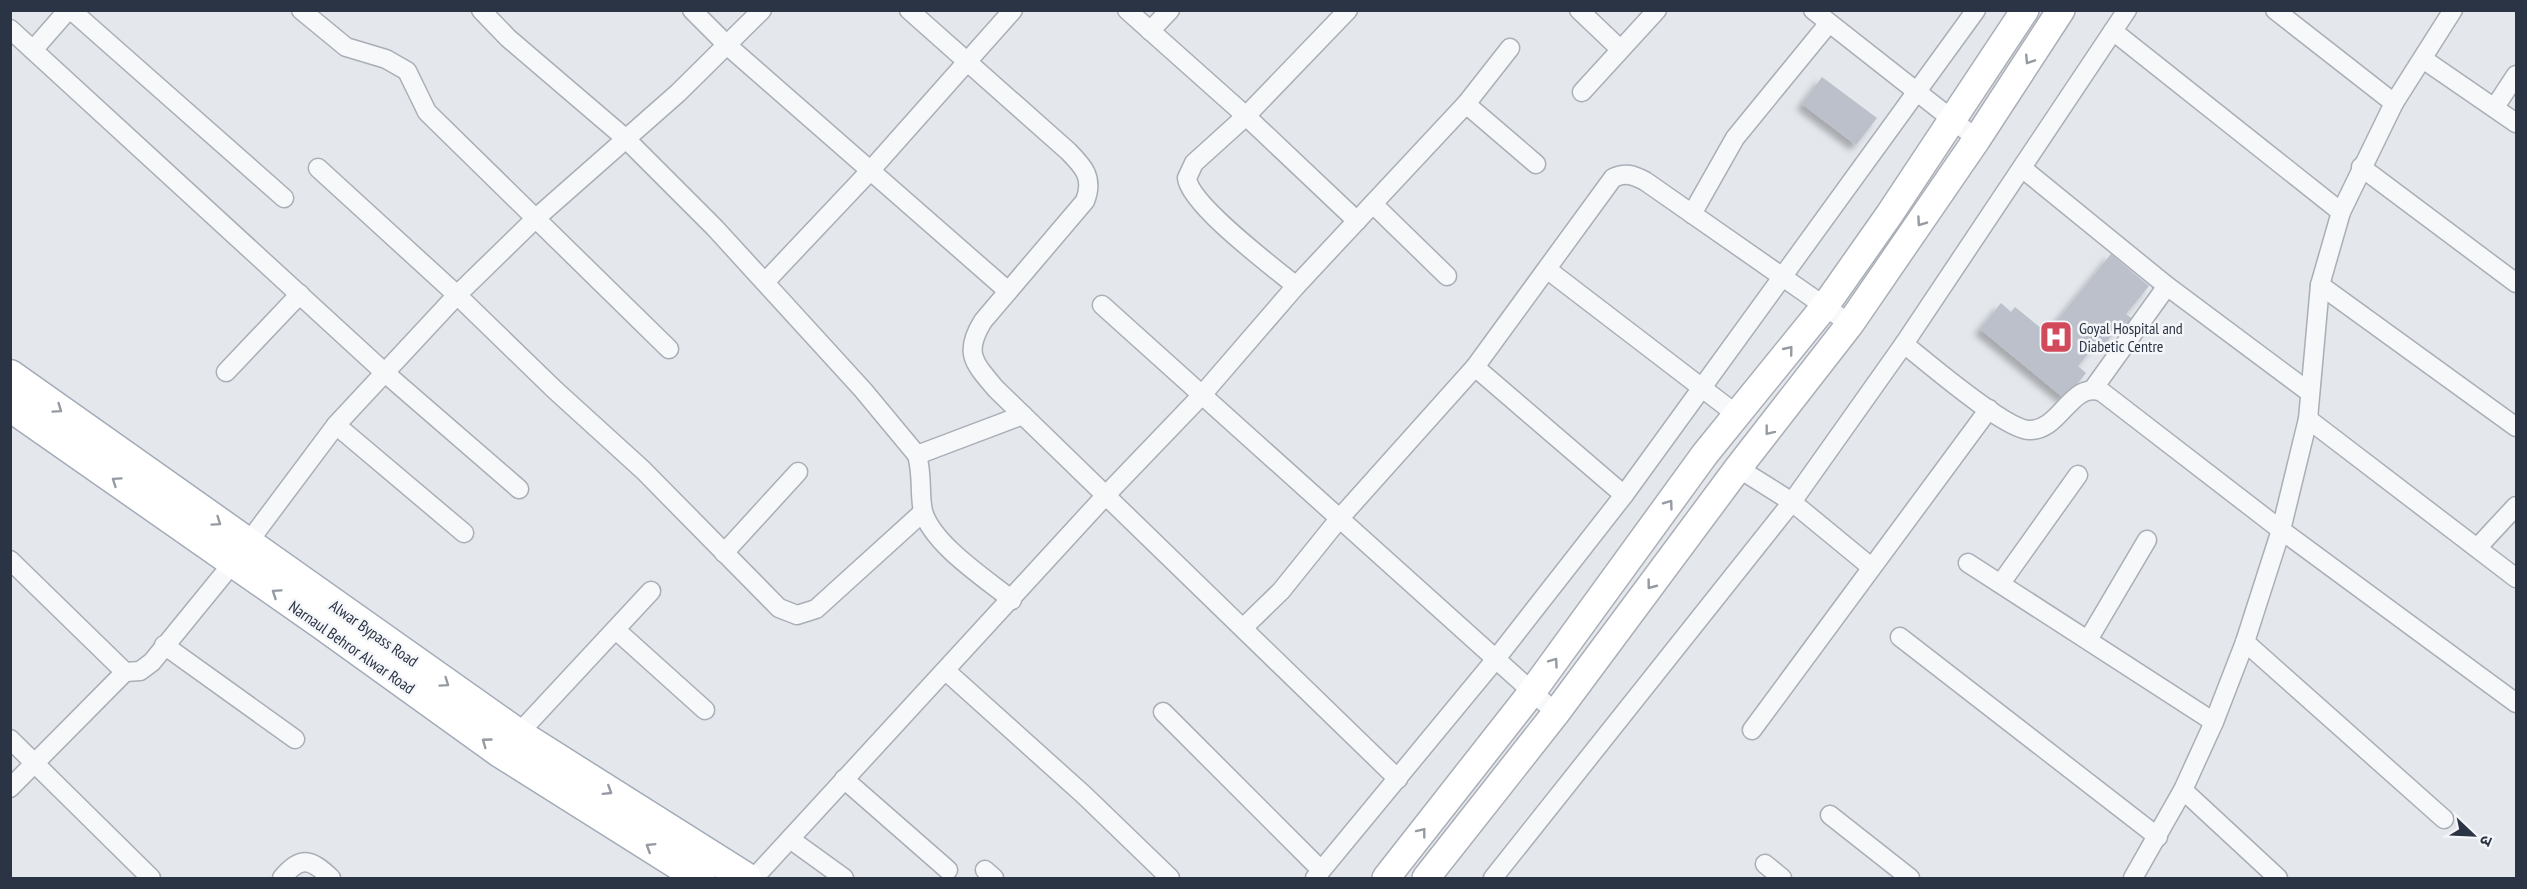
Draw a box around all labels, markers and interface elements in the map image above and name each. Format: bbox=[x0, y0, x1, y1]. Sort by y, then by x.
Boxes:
one-way arrow bbox=[2025, 53, 2036, 64]
one-way arrow bbox=[1917, 215, 1928, 226]
place label: Goyal Hospital and Diabetic Centre bbox=[2079, 318, 2183, 356]
hospital icon: Goyal Hospital and Diabetic Centre bbox=[2038, 319, 2074, 355]
one-way arrow bbox=[1781, 346, 1792, 357]
one-way arrow bbox=[52, 402, 63, 413]
one-way arrow bbox=[1766, 424, 1777, 435]
one-way arrow bbox=[111, 477, 122, 488]
one-way arrow bbox=[1662, 499, 1673, 510]
one-way arrow bbox=[210, 515, 221, 526]
one-way arrow bbox=[1647, 579, 1658, 590]
one-way arrow bbox=[271, 589, 282, 600]
street label: Alwar Bypass Road bbox=[326, 595, 422, 671]
street label: Narnaul Behror Alwar Road bbox=[285, 596, 419, 698]
one-way arrow bbox=[1547, 657, 1558, 668]
one-way arrow bbox=[439, 676, 450, 687]
one-way arrow bbox=[482, 738, 493, 749]
one-way arrow bbox=[601, 783, 612, 794]
north arrow bbox=[2443, 805, 2503, 865]
one-way arrow bbox=[1415, 828, 1426, 839]
text: उ bbox=[2476, 833, 2498, 850]
one-way arrow bbox=[646, 843, 656, 855]

